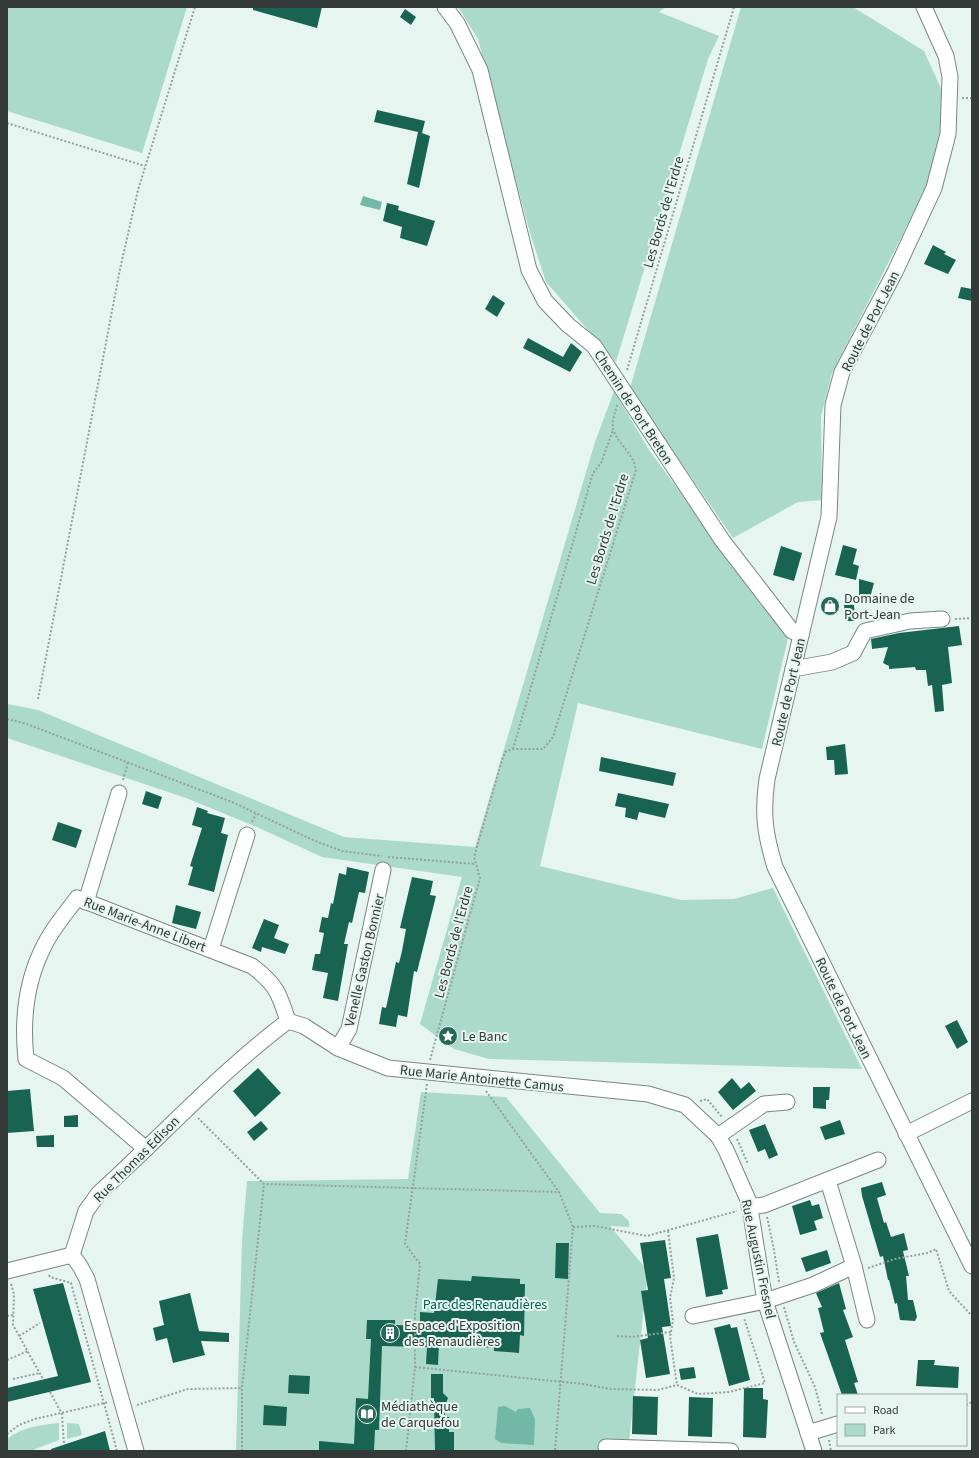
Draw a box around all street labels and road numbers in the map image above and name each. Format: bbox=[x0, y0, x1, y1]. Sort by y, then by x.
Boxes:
street label: Les Bords de l'Erdre bbox=[638, 154, 689, 270]
street label: Route de Port Jean bbox=[837, 268, 905, 375]
street label: Chemin de Port Breton bbox=[589, 346, 678, 469]
street label: Les Bords de l'Erdre bbox=[582, 471, 634, 587]
street label: Route de Port Jean bbox=[767, 636, 811, 748]
street label: Les Bords de l'Erdre bbox=[429, 884, 479, 1001]
street label: Rue Marie-Anne Libert bbox=[81, 892, 209, 958]
street label: Venelle Gaston Bonnier bbox=[340, 892, 390, 1029]
street label: Route de Port Jean bbox=[810, 954, 876, 1063]
street label: Rue Marie Antoinette Camus bbox=[399, 1060, 565, 1098]
street label: Rue Thomas Edison bbox=[89, 1112, 184, 1207]
street label: Rue Augustin Fresnel bbox=[736, 1198, 781, 1321]

